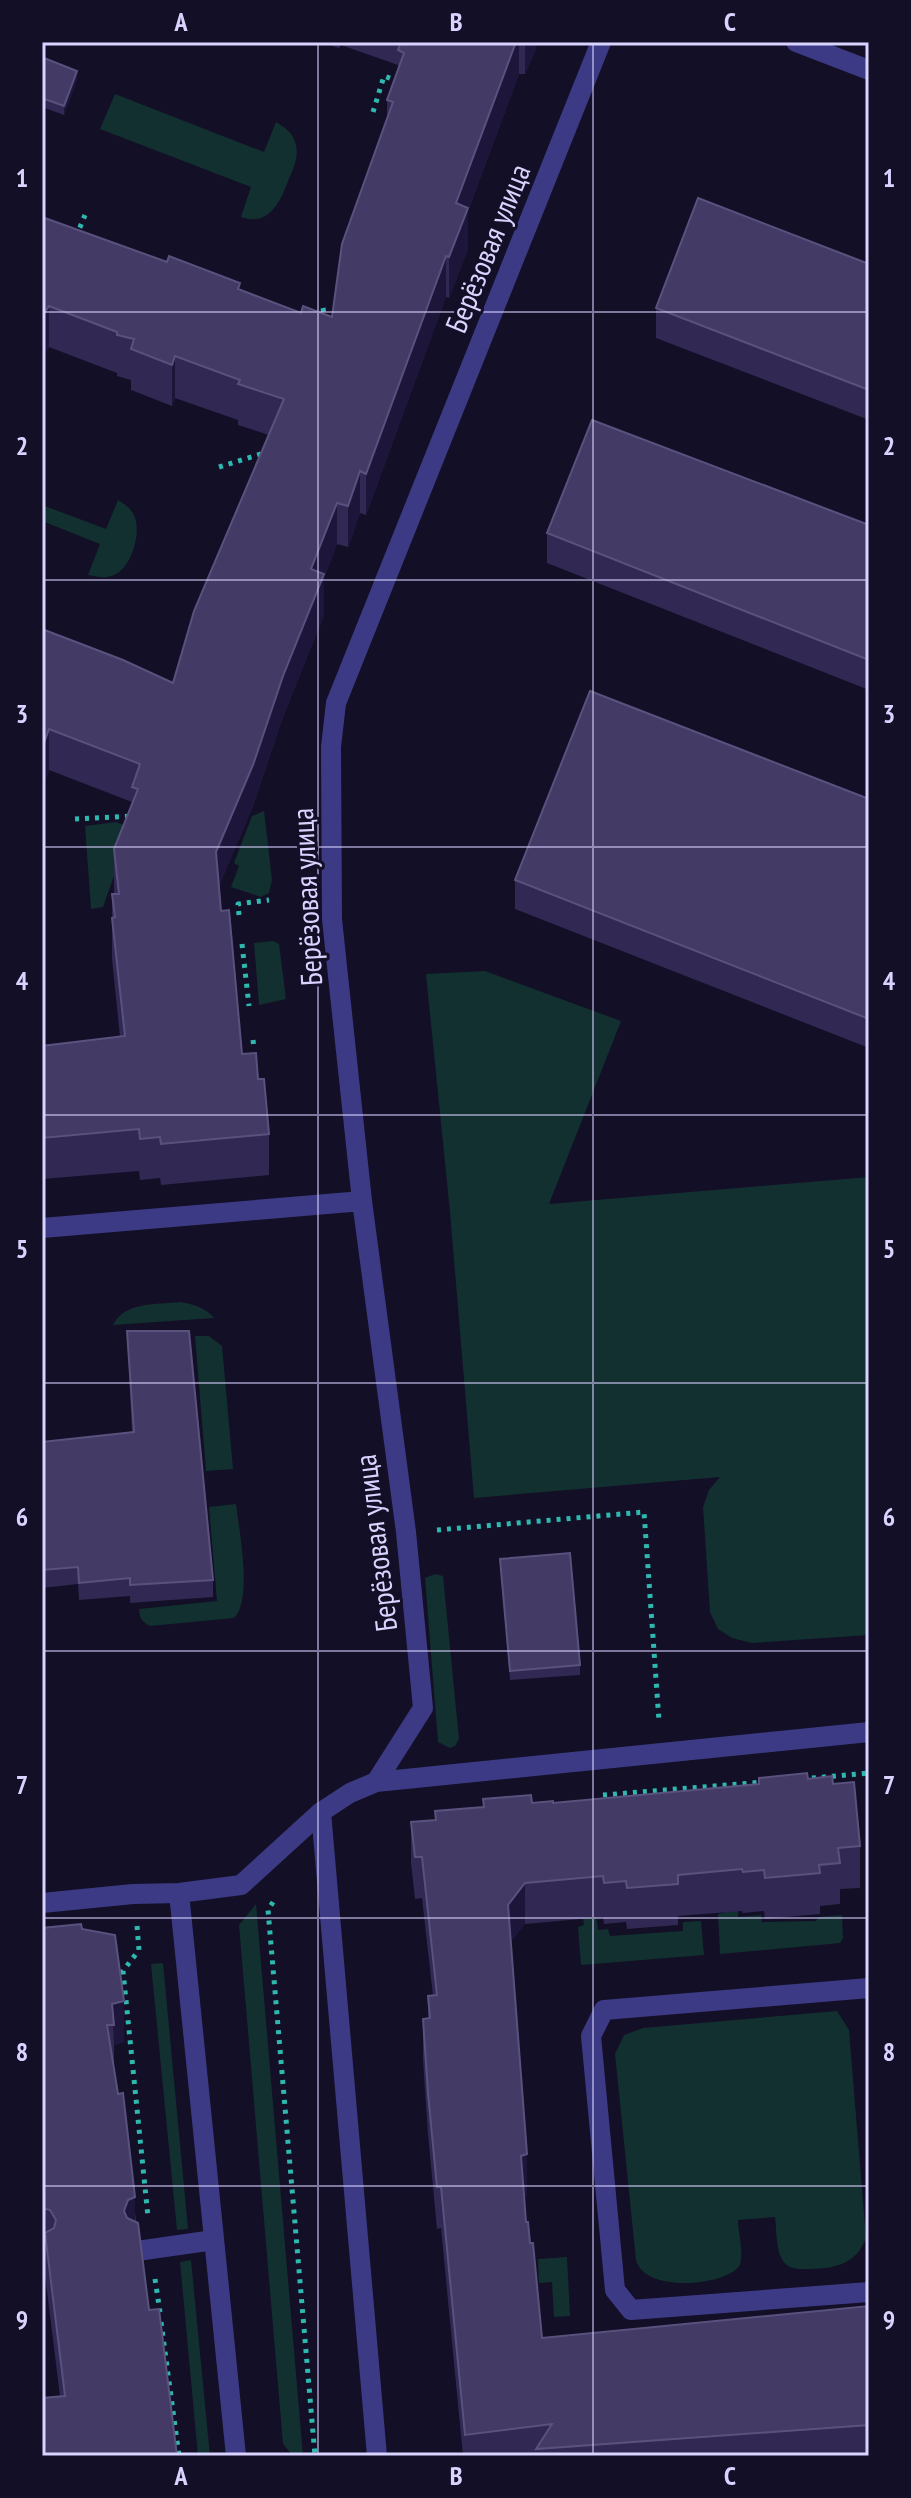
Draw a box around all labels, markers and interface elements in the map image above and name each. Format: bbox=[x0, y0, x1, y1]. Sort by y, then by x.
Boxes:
text: A bbox=[173, 5, 188, 38]
text: B bbox=[450, 5, 463, 38]
text: C bbox=[724, 5, 736, 38]
street label: Берёзовая улица bbox=[436, 158, 538, 338]
text: 1 bbox=[16, 161, 28, 194]
text: 1 bbox=[883, 161, 895, 194]
text: 2 bbox=[16, 429, 28, 462]
text: 2 bbox=[883, 429, 895, 462]
text: 3 bbox=[16, 697, 28, 730]
text: 3 bbox=[883, 697, 895, 730]
street label: Берёзовая улица bbox=[282, 807, 330, 987]
text: 4 bbox=[16, 964, 29, 997]
text: 4 bbox=[883, 964, 896, 997]
text: 5 bbox=[16, 1232, 28, 1265]
text: 5 bbox=[883, 1232, 895, 1265]
street label: Берёзовая улица bbox=[345, 1452, 405, 1634]
text: 6 bbox=[16, 1500, 28, 1533]
text: 6 bbox=[883, 1500, 895, 1533]
text: 7 bbox=[16, 1768, 28, 1801]
text: 7 bbox=[883, 1768, 895, 1801]
text: 8 bbox=[16, 2035, 28, 2068]
text: 8 bbox=[883, 2035, 895, 2068]
text: 9 bbox=[16, 2303, 28, 2336]
text: 9 bbox=[883, 2303, 895, 2336]
text: A bbox=[173, 2459, 188, 2492]
text: B bbox=[450, 2459, 463, 2492]
text: C bbox=[724, 2459, 736, 2492]

